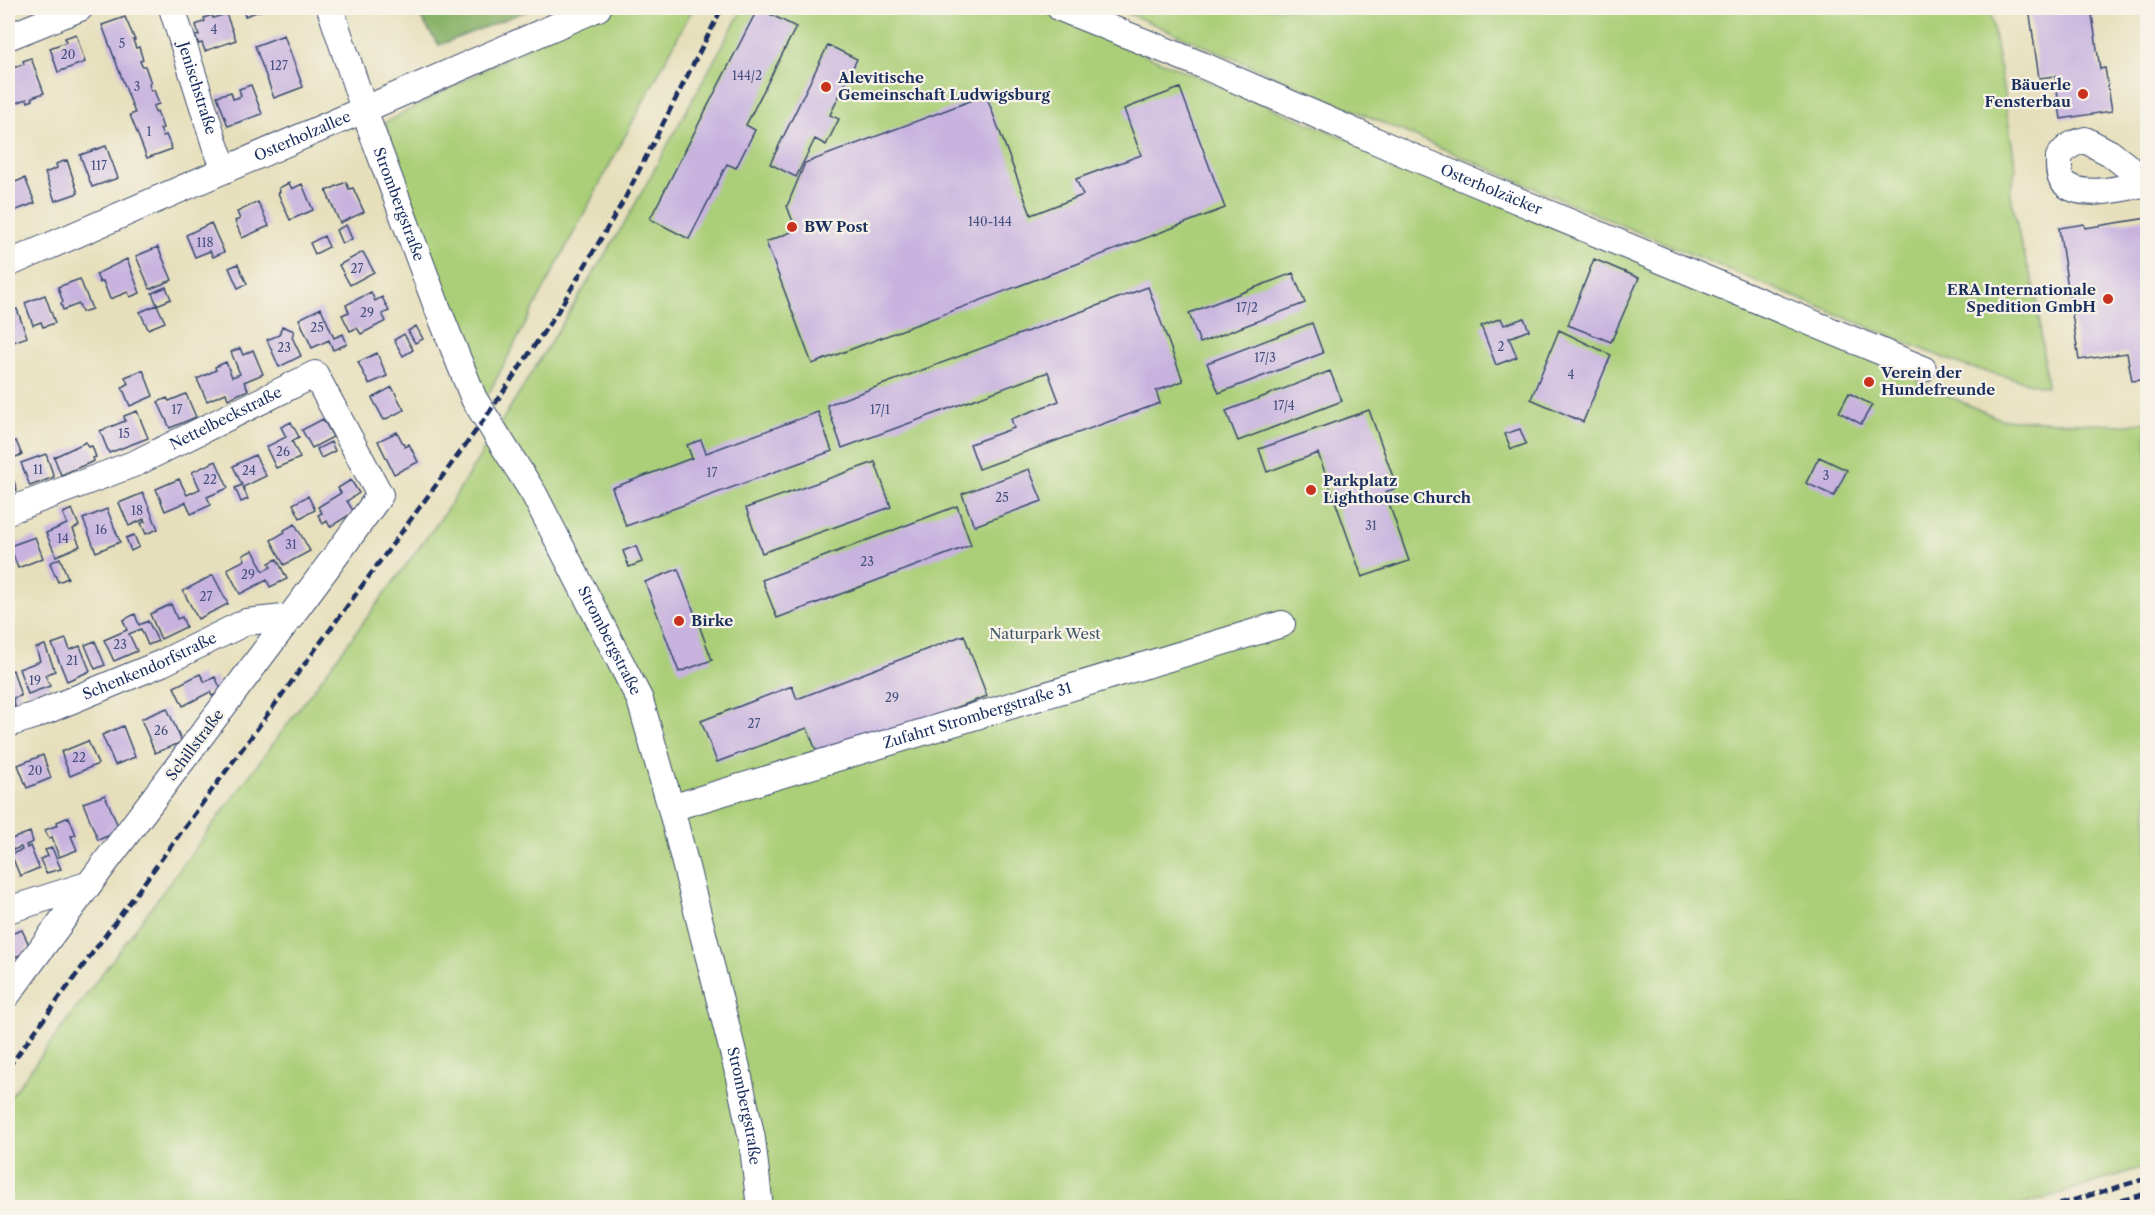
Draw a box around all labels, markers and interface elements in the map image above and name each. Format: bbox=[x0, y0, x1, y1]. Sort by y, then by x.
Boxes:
house number: 4 bbox=[211, 22, 218, 37]
house number: 5 bbox=[119, 36, 125, 51]
street label: Jenischstraße bbox=[174, 37, 221, 137]
house number: 20 bbox=[61, 47, 75, 62]
house number: 127 bbox=[270, 58, 288, 73]
house number: 144/2 bbox=[732, 68, 762, 83]
place label: Alevitische Gemeinschaft Ludwigsburg bbox=[837, 68, 1050, 104]
place label: Bäuerle Fensterbau bbox=[1985, 75, 2071, 111]
house number: 3 bbox=[134, 79, 140, 94]
marker: Alevitische Gemeinschaft Ludwigsburg bbox=[819, 80, 833, 94]
marker: Bäuerle Fensterbau bbox=[2076, 87, 2090, 101]
street label: Osterholzallee bbox=[251, 106, 354, 165]
house number: 1 bbox=[146, 124, 152, 139]
street label: Strombergstraße bbox=[369, 145, 429, 264]
house number: 117 bbox=[91, 158, 107, 173]
street label: Osterholzäcker bbox=[1438, 160, 1546, 219]
house number: 140-144 bbox=[968, 214, 1012, 229]
place label: BW Post bbox=[804, 217, 868, 236]
marker: BW Post bbox=[785, 220, 799, 234]
house number: 118 bbox=[196, 235, 214, 250]
house number: 27 bbox=[351, 261, 363, 276]
place label: ERA Internationale Spedition GmbH bbox=[1947, 280, 2096, 316]
marker: ERA Internationale Spedition GmbH bbox=[2101, 292, 2115, 306]
house number: 17/2 bbox=[1236, 300, 1258, 315]
house number: 29 bbox=[360, 305, 374, 320]
house number: 25 bbox=[310, 320, 324, 335]
house number: 2 bbox=[1498, 339, 1505, 354]
house number: 23 bbox=[277, 340, 291, 355]
house number: 17/3 bbox=[1254, 350, 1276, 365]
place label: Verein der Hundefreunde bbox=[1880, 363, 1995, 399]
house number: 4 bbox=[1568, 367, 1575, 382]
marker: Verein der Hundefreunde bbox=[1862, 375, 1876, 389]
street label: Nettelbeckstraße bbox=[166, 382, 285, 454]
house number: 17/4 bbox=[1273, 398, 1295, 413]
house number: 17 bbox=[172, 402, 183, 417]
house number: 17/1 bbox=[870, 402, 890, 417]
house number: 15 bbox=[118, 426, 130, 441]
house number: 26 bbox=[276, 444, 290, 459]
house number: 11 bbox=[33, 462, 43, 477]
house number: 24 bbox=[242, 463, 256, 478]
house number: 17 bbox=[707, 465, 718, 480]
house number: 3 bbox=[1823, 468, 1829, 483]
place label: Parkplatz Lighthouse Church bbox=[1323, 471, 1472, 507]
house number: 22 bbox=[203, 472, 217, 487]
marker: Parkplatz Lighthouse Church bbox=[1304, 483, 1318, 497]
house number: 25 bbox=[995, 490, 1009, 505]
house number: 18 bbox=[131, 503, 143, 518]
house number: 31 bbox=[1365, 518, 1377, 533]
house number: 16 bbox=[95, 522, 107, 537]
house number: 14 bbox=[57, 531, 69, 546]
house number: 31 bbox=[285, 537, 297, 552]
house number: 23 bbox=[860, 554, 874, 569]
house number: 29 bbox=[241, 567, 255, 582]
street label: Strombergstraße bbox=[574, 583, 646, 698]
house number: 27 bbox=[200, 589, 212, 604]
place label: Birke bbox=[691, 611, 733, 630]
marker: Birke bbox=[672, 614, 686, 628]
park label: Naturpark West bbox=[989, 624, 1101, 643]
street label: Schenkendorfstraße bbox=[80, 628, 220, 704]
house number: 23 bbox=[113, 637, 127, 652]
house number: 21 bbox=[66, 653, 78, 668]
house number: 19 bbox=[29, 673, 41, 688]
street label: Zufahrt Strombergstraße 31 bbox=[881, 678, 1075, 753]
house number: 29 bbox=[885, 690, 899, 705]
street label: Schillstraße bbox=[162, 705, 228, 784]
house number: 27 bbox=[748, 716, 760, 731]
house number: 26 bbox=[154, 723, 168, 738]
house number: 22 bbox=[72, 750, 86, 765]
house number: 20 bbox=[28, 763, 42, 778]
street label: Strombergstraße bbox=[723, 1045, 765, 1166]

